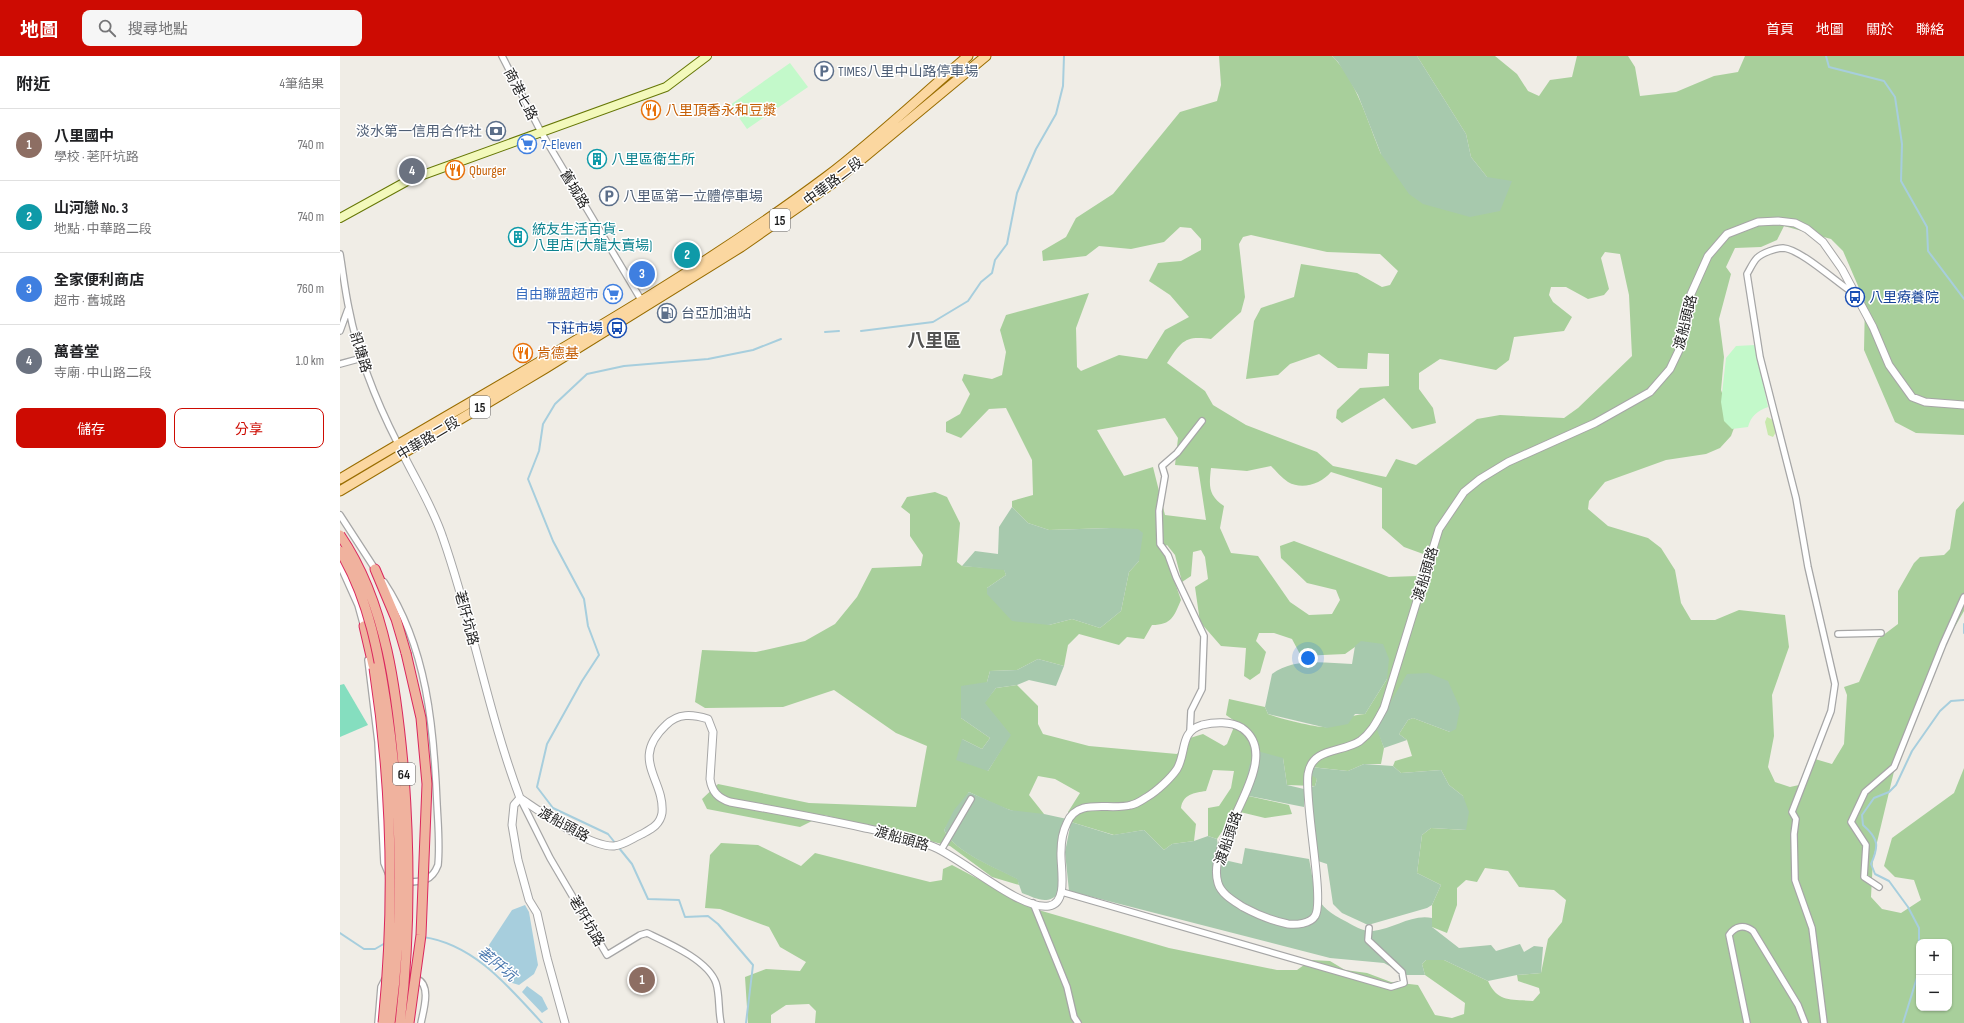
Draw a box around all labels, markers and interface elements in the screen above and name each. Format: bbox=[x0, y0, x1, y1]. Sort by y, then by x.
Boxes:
search box bbox=[82, 10, 362, 46]
icon: search bbox=[96, 17, 118, 39]
text: 地圖 bbox=[20, 19, 58, 42]
text: 搜尋地點 bbox=[128, 20, 188, 39]
text: 首頁 bbox=[1766, 21, 1794, 38]
text: 地圖 bbox=[1816, 21, 1844, 38]
text: 關於 bbox=[1866, 21, 1894, 38]
text: 聯絡 bbox=[1916, 21, 1944, 38]
parking icon: TIMES八里中山路停車場 bbox=[813, 60, 835, 82]
place label: TIMES八里中山路停車場 bbox=[838, 63, 979, 80]
street label: 商港七路 bbox=[500, 65, 541, 123]
text: 附近 bbox=[16, 75, 50, 95]
text: 4筆結果 bbox=[280, 76, 324, 92]
restaurant icon: 八里頂香永和豆漿 bbox=[640, 99, 662, 121]
place label: 八里頂香永和豆漿 bbox=[665, 102, 777, 119]
bank icon: 淡水第一信用合作社 bbox=[485, 120, 507, 142]
place label: 淡水第一信用合作社 bbox=[356, 123, 482, 140]
text: 八里國中 bbox=[54, 127, 114, 146]
supermarket icon: 7-Eleven bbox=[516, 133, 538, 155]
place label: 7-Eleven bbox=[541, 136, 582, 153]
text: 1 bbox=[26, 137, 32, 153]
text: 740 m bbox=[298, 137, 324, 153]
building icon: 八里區衛生所 bbox=[586, 148, 608, 170]
text: 學校 · 荖阡坑路 bbox=[54, 149, 139, 165]
place label: 八里區衛生所 bbox=[611, 151, 695, 168]
street label: 中華路二段 bbox=[800, 154, 866, 209]
pin: 4 bbox=[399, 156, 425, 186]
restaurant icon: Qburger bbox=[444, 159, 466, 181]
place label: Qburger bbox=[469, 162, 506, 179]
street label: 舊城路 bbox=[556, 167, 593, 212]
parking icon: 八里區第一立體停車場 bbox=[598, 185, 620, 207]
place label: 八里區第一立體停車場 bbox=[623, 188, 763, 205]
text: 山河戀 No. 3 bbox=[54, 199, 128, 218]
text: 2 bbox=[26, 209, 32, 225]
text: 740 m bbox=[298, 209, 324, 225]
road number: 15 bbox=[770, 209, 790, 231]
text: 地點 · 中華路二段 bbox=[54, 221, 152, 237]
place label: 統友生活百貨 - 八里店 (大龍大賣場) bbox=[532, 221, 652, 254]
building icon: 統友生活百貨 - 八里店 (大龍大賣場) bbox=[507, 226, 529, 248]
pin: 2 bbox=[674, 240, 700, 270]
pin: 3 bbox=[629, 259, 655, 289]
text: 全家便利商店 bbox=[54, 271, 144, 290]
text: 3 bbox=[26, 281, 32, 297]
text: 760 m bbox=[297, 281, 324, 297]
supermarket icon: 自由聯盟超市 bbox=[602, 283, 624, 305]
place label: 自由聯盟超市 bbox=[515, 286, 599, 303]
bus stop icon: 八里療養院 bbox=[1844, 286, 1866, 308]
place label: 八里療養院 bbox=[1869, 289, 1939, 306]
text: 超市 · 舊城路 bbox=[54, 293, 126, 309]
street label: 渡船頭路 bbox=[1670, 293, 1701, 351]
fuel station icon: 台亞加油站 bbox=[656, 302, 678, 324]
place label: 台亞加油站 bbox=[681, 305, 751, 322]
bus stop icon: 下莊市場 bbox=[606, 317, 628, 339]
place label: 下莊市場 bbox=[547, 320, 603, 337]
street label: 訊塘路 bbox=[346, 330, 375, 375]
district label: 八里區 bbox=[907, 331, 961, 352]
restaurant icon: 肯德基 bbox=[512, 342, 534, 364]
text: 萬善堂 bbox=[54, 343, 99, 362]
place label: 肯德基 bbox=[537, 345, 579, 362]
text: 4 bbox=[26, 353, 32, 369]
text: 1.0 km bbox=[296, 353, 324, 369]
text: 寺廟 · 中山路二段 bbox=[54, 365, 152, 381]
road number: 15 bbox=[470, 396, 490, 418]
button: 儲存 bbox=[16, 408, 166, 448]
button: 分享 bbox=[174, 408, 324, 448]
street label: 中華路二段 bbox=[394, 413, 463, 464]
street label: 渡船頭路 bbox=[1409, 545, 1442, 603]
street label: 荖阡坑路 bbox=[451, 589, 482, 647]
your location bbox=[1298, 648, 1318, 668]
road number: 64 bbox=[393, 763, 415, 785]
street label: 渡船頭路 bbox=[535, 803, 592, 845]
street label: 渡船頭路 bbox=[1211, 809, 1246, 867]
street label: 渡船頭路 bbox=[873, 823, 931, 854]
street label: 荖阡坑路 bbox=[565, 893, 608, 950]
map controls bbox=[1916, 939, 1952, 1011]
button: + bbox=[1916, 939, 1952, 975]
water label: 荖阡坑 bbox=[473, 943, 522, 987]
pin: 1 bbox=[629, 965, 655, 995]
button: − bbox=[1916, 975, 1952, 1011]

